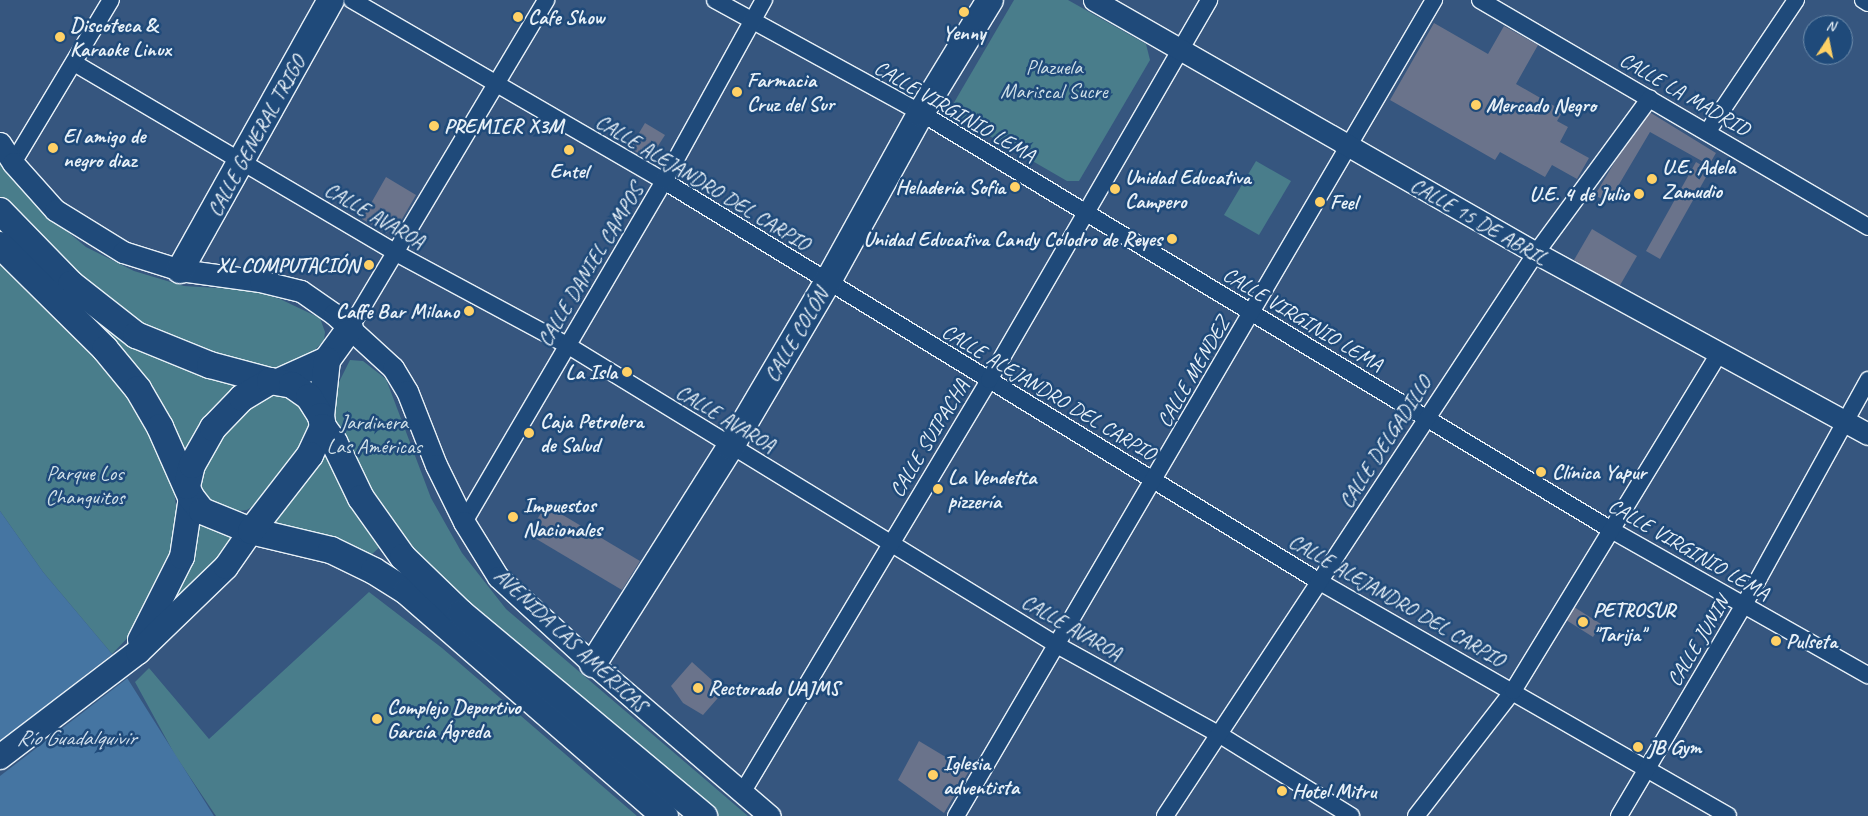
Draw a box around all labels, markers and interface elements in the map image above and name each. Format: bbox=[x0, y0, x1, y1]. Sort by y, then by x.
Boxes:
place label: Cafe Show bbox=[528, 4, 605, 30]
marker: Yenny bbox=[958, 6, 970, 18]
marker: Cafe Show bbox=[512, 11, 524, 23]
place label: Discoteca & Karaoke Linux bbox=[70, 12, 171, 62]
north arrow bbox=[1803, 15, 1853, 65]
text: N bbox=[1825, 17, 1837, 35]
place label: Yenny bbox=[943, 20, 985, 46]
marker: Discoteca & Karaoke Linux bbox=[54, 31, 66, 43]
street label: CALLE LA MADRID bbox=[1616, 47, 1754, 141]
street label: CALLE GENERAL TRIGO bbox=[201, 51, 311, 221]
park label: Plazuela Mariscal Sucre bbox=[1000, 54, 1108, 104]
street label: CALLE VIRGINIO LEMA bbox=[870, 55, 1040, 167]
place label: Farmacia Cruz del Sur bbox=[747, 67, 834, 117]
marker: Farmacia Cruz del Sur bbox=[731, 86, 743, 98]
place label: Mercado Negro bbox=[1486, 92, 1596, 118]
marker: Mercado Negro bbox=[1470, 99, 1482, 111]
street label: CALLE ALEJANDRO DEL CARPIO bbox=[592, 108, 814, 256]
place label: PREMIER X3M bbox=[444, 113, 563, 139]
marker: PREMIER X3M bbox=[428, 120, 440, 132]
place label: El amigo de negro diaz bbox=[63, 123, 144, 173]
marker: El amigo de negro diaz bbox=[47, 142, 59, 154]
marker: Entel bbox=[563, 144, 575, 156]
place label: U.E. Adela Zamudio bbox=[1662, 154, 1735, 204]
place label: Entel bbox=[550, 158, 588, 184]
place label: Unidad Educativa Campero bbox=[1125, 164, 1250, 214]
street label: CALLE 15 DE ABRIL bbox=[1406, 172, 1552, 270]
marker: U.E. Adela Zamudio bbox=[1646, 173, 1658, 185]
place label: Heladería Sofia bbox=[896, 174, 1005, 200]
street label: CALLE AVAROA bbox=[320, 176, 430, 254]
street label: CALLE DANIEL CAMPOS bbox=[532, 179, 648, 351]
marker: Heladería Sofia bbox=[1009, 181, 1021, 193]
place label: U.E. 4 de Julio bbox=[1530, 181, 1629, 207]
marker: Unidad Educativa Campero bbox=[1109, 183, 1121, 195]
marker: U.E. 4 de Julio bbox=[1633, 188, 1645, 200]
place label: Feel bbox=[1330, 189, 1357, 215]
marker: Feel bbox=[1314, 196, 1326, 208]
place label: Unidad Educativa Candy Colodro de Reyes bbox=[864, 226, 1162, 252]
marker: Unidad Educativa Candy Colodro de Reyes bbox=[1166, 233, 1178, 245]
place label: XL COMPUTACIÓN bbox=[216, 252, 359, 278]
marker: XL COMPUTACIÓN bbox=[363, 259, 375, 271]
street label: CALLE VIRGINIO LEMA bbox=[1219, 261, 1387, 377]
street label: CALLE COLÓN bbox=[758, 284, 834, 386]
place label: Caffe Bar Milano bbox=[335, 298, 459, 324]
marker: Caffe Bar Milano bbox=[463, 305, 475, 317]
street label: CALLE MENDEZ bbox=[1151, 312, 1235, 432]
street label: CALLE ALEJANDRO DEL CARPIO bbox=[938, 318, 1160, 466]
place label: La Isla bbox=[565, 359, 617, 385]
marker: La Isla bbox=[621, 366, 633, 378]
street label: CALLE DELGADILLO bbox=[1333, 371, 1437, 513]
street label: CALLE SUIPACHA bbox=[884, 375, 974, 501]
street label: CALLE AVAROA bbox=[671, 378, 781, 458]
place label: Caja Petrolera de Salud bbox=[540, 408, 644, 458]
park label: Jardinera Las Américas bbox=[327, 409, 421, 459]
marker: Caja Petrolera de Salud bbox=[522, 426, 536, 440]
place label: Clínica Yapur bbox=[1552, 459, 1647, 485]
park label: Parque Los Changuitos bbox=[46, 460, 124, 510]
place label: La Vendetta pizzería bbox=[948, 464, 1036, 514]
marker: Clínica Yapur bbox=[1534, 465, 1548, 479]
marker: La Vendetta pizzería bbox=[932, 483, 944, 495]
place label: Impuestos Nacionales bbox=[523, 492, 602, 542]
street label: CALLE VIRGINIO LEMA bbox=[1604, 493, 1774, 605]
marker: Impuestos Nacionales bbox=[507, 511, 519, 523]
street label: CALLE ALEJANDRO DEL CARPIO bbox=[1285, 528, 1509, 672]
street label: AVENIDA LAS AMÉRICAS bbox=[489, 563, 653, 717]
street label: CALLE AVAROA bbox=[1017, 588, 1127, 666]
street label: CALLE JUNIN bbox=[1661, 591, 1735, 691]
place label: PETROSUR "Tarija" bbox=[1593, 597, 1675, 647]
marker: PETROSUR "Tarija" bbox=[1577, 616, 1589, 628]
place label: Pulseta bbox=[1786, 628, 1837, 654]
marker: Pulseta bbox=[1770, 635, 1782, 647]
place label: Rectorado UAJMS bbox=[708, 675, 840, 701]
marker: Rectorado UAJMS bbox=[692, 682, 704, 694]
place label: Complejo Deportivo García Ágreda bbox=[387, 694, 521, 744]
marker: Complejo Deportivo García Ágreda bbox=[371, 713, 383, 725]
water label: Río Guadalquivir bbox=[17, 726, 135, 752]
place label: JB Gym bbox=[1648, 734, 1701, 760]
marker: JB Gym bbox=[1632, 741, 1644, 753]
place label: Iglesia adventista bbox=[943, 750, 1019, 800]
marker: Iglesia adventista bbox=[927, 769, 939, 781]
place label: Hotel Mitru bbox=[1292, 778, 1376, 804]
marker: Hotel Mitru bbox=[1276, 785, 1288, 797]

